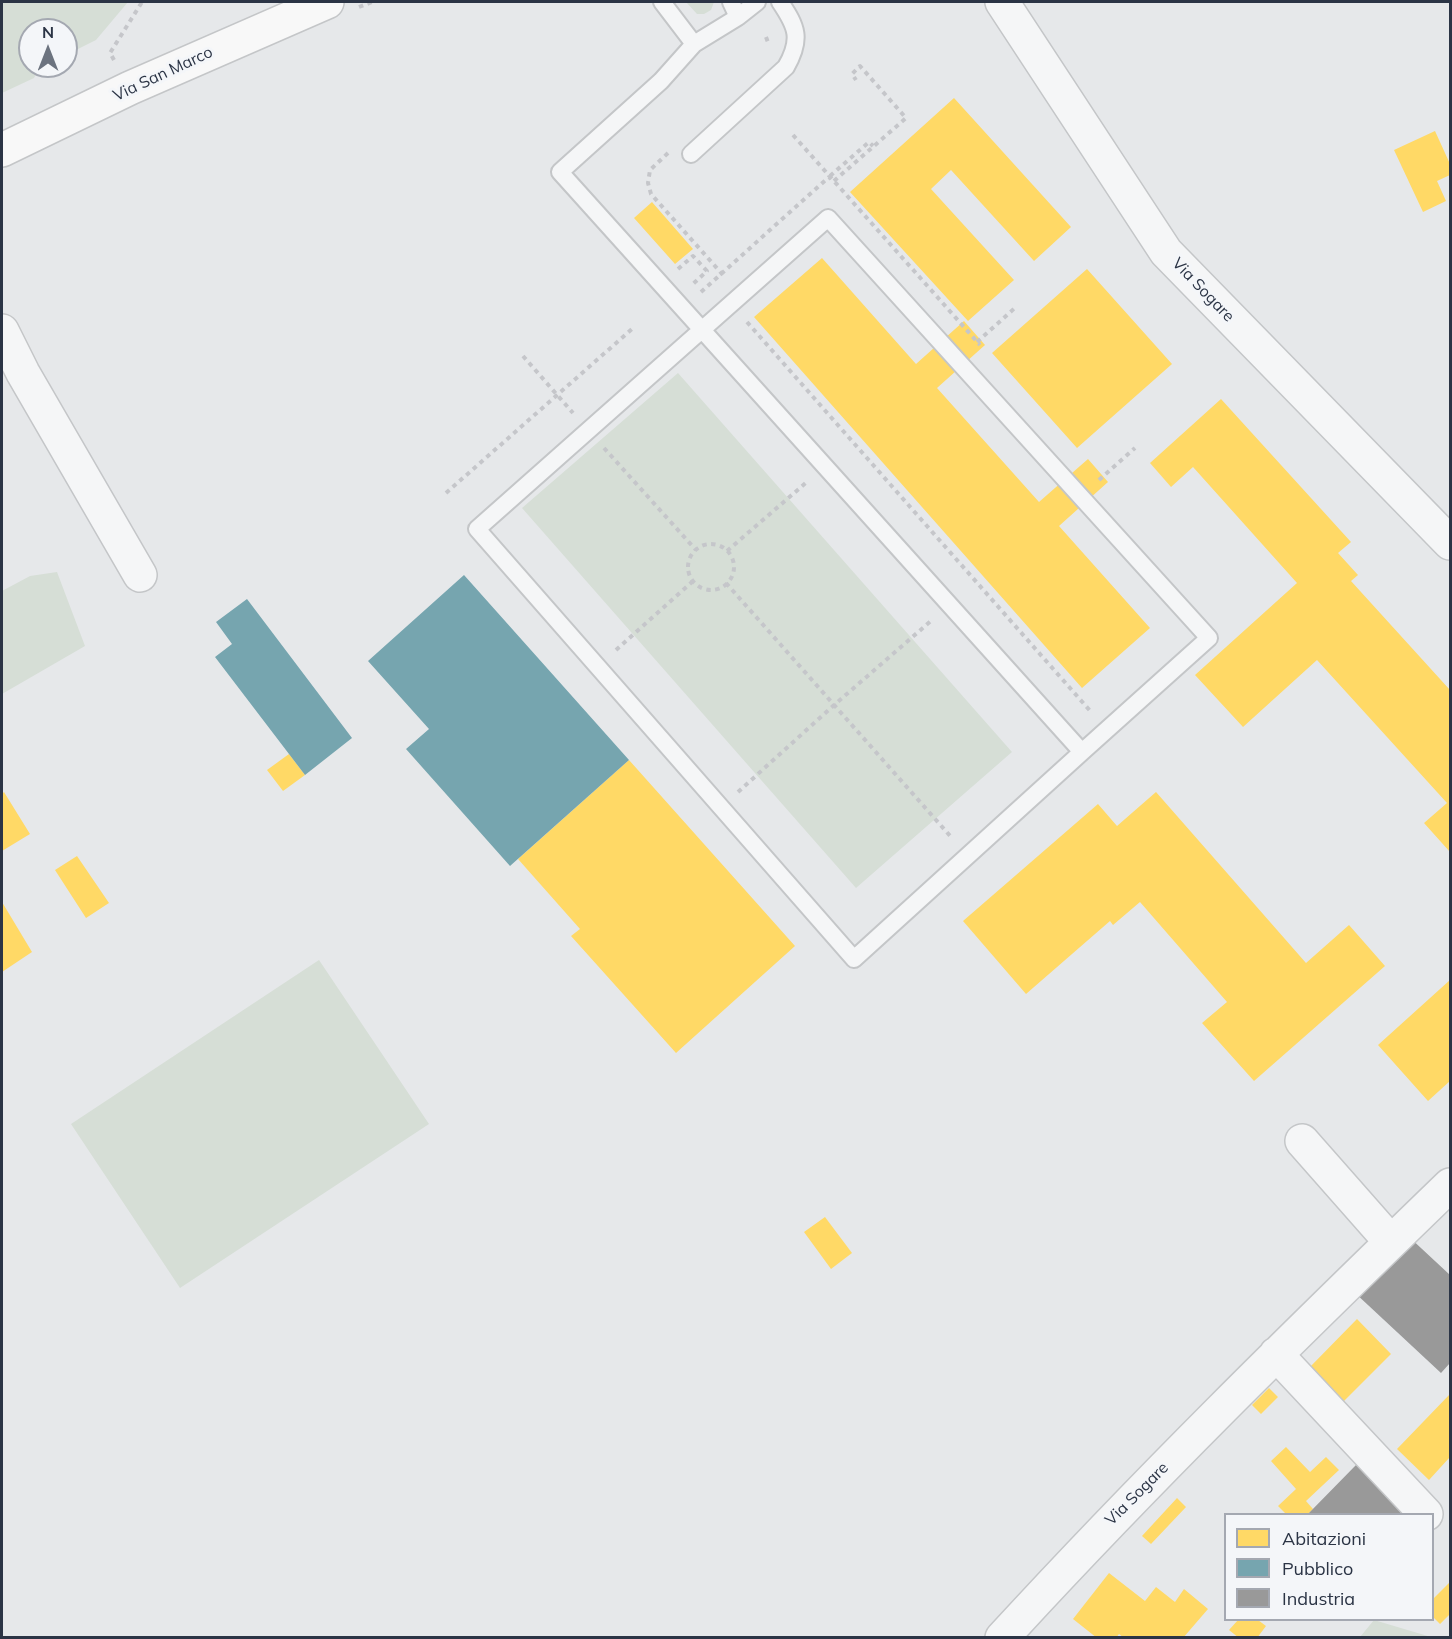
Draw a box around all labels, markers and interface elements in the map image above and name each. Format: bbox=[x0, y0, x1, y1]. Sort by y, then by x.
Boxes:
north arrow bbox=[18, 18, 78, 78]
text: N bbox=[42, 22, 54, 42]
street label: Via San Marco bbox=[110, 43, 216, 105]
street label: Via Sogare bbox=[1168, 254, 1238, 326]
street label: Via Sogare bbox=[1101, 1458, 1173, 1530]
legend bbox=[1224, 1513, 1434, 1621]
text: Abitazioni bbox=[1282, 1527, 1366, 1550]
text: Pubblico bbox=[1282, 1557, 1353, 1580]
text: Industria bbox=[1282, 1587, 1355, 1610]

